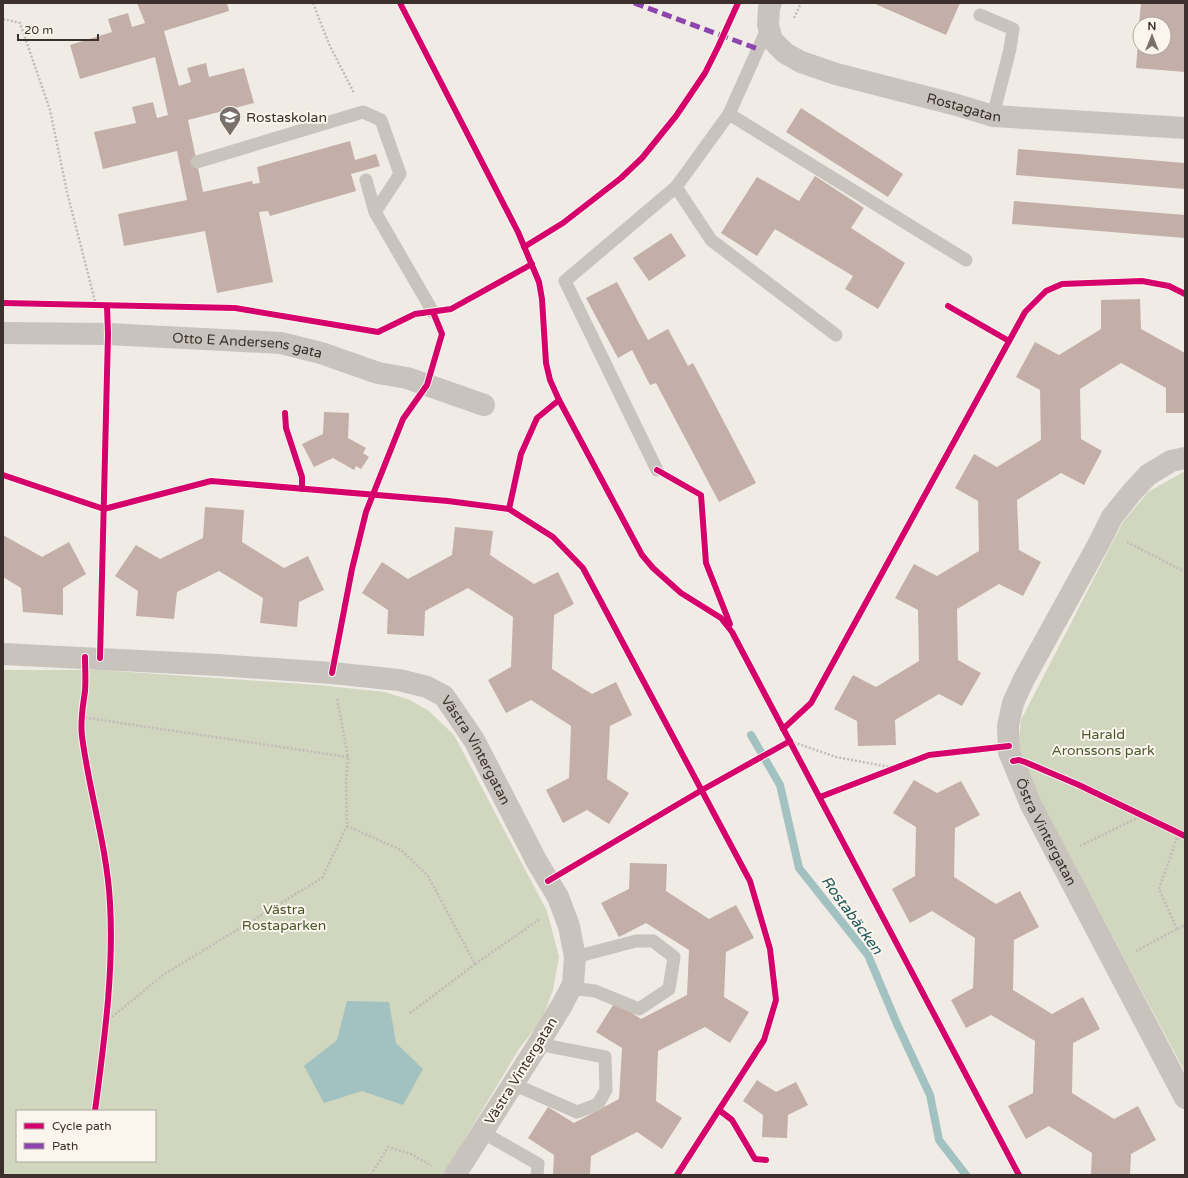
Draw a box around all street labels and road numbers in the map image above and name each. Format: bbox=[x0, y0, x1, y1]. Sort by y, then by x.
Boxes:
street label: Rostagatan bbox=[925, 89, 1002, 125]
street label: Otto E Andersens gata bbox=[172, 329, 324, 362]
street label: Västra Vintergatan bbox=[438, 692, 514, 808]
street label: Östra Vintergatan bbox=[1012, 775, 1080, 888]
street label: Västra Vintergatan bbox=[481, 1014, 561, 1128]

